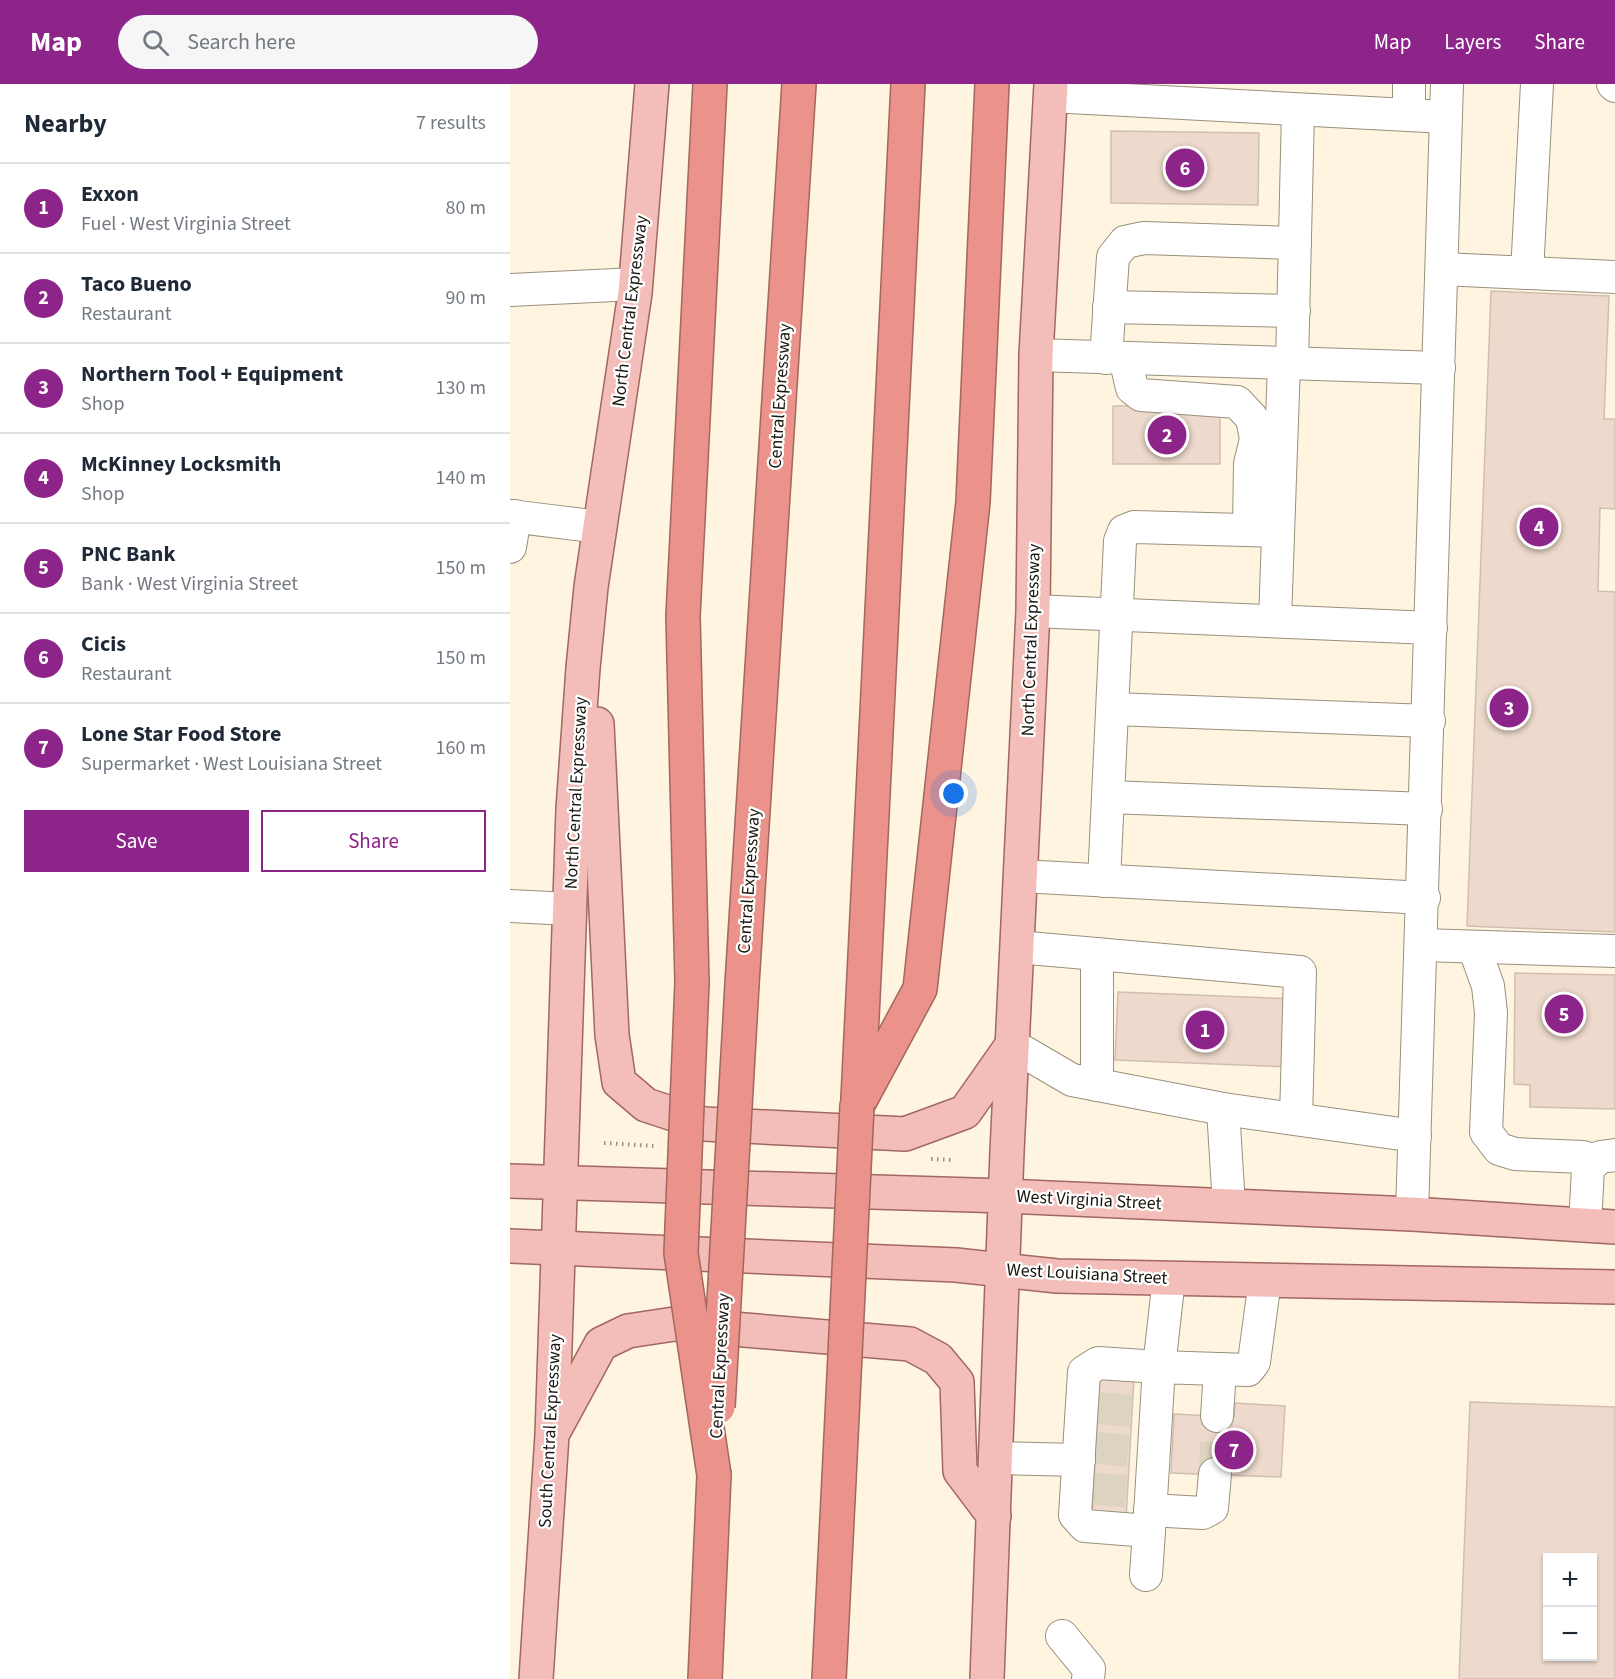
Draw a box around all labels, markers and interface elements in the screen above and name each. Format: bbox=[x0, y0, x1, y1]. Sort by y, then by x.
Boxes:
search box bbox=[118, 15, 538, 69]
text: Map bbox=[30, 22, 82, 62]
icon: search bbox=[139, 26, 172, 59]
text: Search here bbox=[187, 26, 296, 58]
text: Map bbox=[1374, 27, 1411, 57]
text: Layers bbox=[1444, 27, 1501, 57]
text: Share bbox=[1534, 27, 1585, 57]
text: Nearby bbox=[24, 105, 107, 142]
text: 7 results bbox=[416, 109, 486, 137]
pin: 6 bbox=[1166, 146, 1204, 190]
text: Exxon bbox=[81, 178, 139, 210]
text: 1 bbox=[38, 194, 49, 222]
text: 80 m bbox=[446, 194, 486, 222]
text: Fuel · West Virginia Street bbox=[81, 210, 291, 238]
street label: North Central Expressway bbox=[606, 213, 654, 408]
text: Taco Bueno bbox=[81, 268, 192, 300]
text: 2 bbox=[38, 284, 49, 312]
text: 90 m bbox=[446, 284, 486, 312]
text: Restaurant bbox=[81, 300, 172, 328]
street label: Central Expressway bbox=[762, 322, 798, 469]
text: Northern Tool + Equipment bbox=[81, 358, 343, 390]
text: 3 bbox=[38, 374, 49, 402]
text: 130 m bbox=[436, 374, 486, 402]
text: Shop bbox=[81, 390, 125, 418]
pin: 2 bbox=[1148, 412, 1186, 458]
text: McKinney Locksmith bbox=[81, 448, 281, 480]
text: 4 bbox=[38, 464, 49, 492]
text: 140 m bbox=[436, 464, 486, 492]
text: Shop bbox=[81, 480, 125, 508]
pin: 4 bbox=[1520, 504, 1558, 550]
text: PNC Bank bbox=[81, 538, 176, 570]
street label: North Central Expressway bbox=[1015, 543, 1047, 737]
text: 5 bbox=[38, 554, 49, 582]
text: 150 m bbox=[436, 554, 486, 582]
text: Bank · West Virginia Street bbox=[81, 570, 298, 598]
text: Cicis bbox=[81, 628, 126, 660]
text: 6 bbox=[38, 644, 49, 672]
text: 150 m bbox=[436, 644, 486, 672]
text: Restaurant bbox=[81, 660, 172, 688]
pin: 3 bbox=[1490, 686, 1528, 730]
street label: North Central Expressway bbox=[558, 696, 594, 890]
text: Lone Star Food Store bbox=[81, 718, 281, 750]
text: 7 bbox=[38, 734, 49, 762]
text: 160 m bbox=[436, 734, 486, 762]
text: Supermarket · West Louisiana Street bbox=[81, 750, 382, 778]
your location bbox=[939, 779, 968, 808]
street label: Central Expressway bbox=[731, 807, 767, 954]
button: Save bbox=[24, 810, 249, 872]
button: Share bbox=[261, 810, 486, 872]
pin: 5 bbox=[1544, 992, 1584, 1036]
pin: 1 bbox=[1186, 1008, 1224, 1052]
street label: West Virginia Street bbox=[1016, 1184, 1162, 1216]
street label: West Louisiana Street bbox=[1006, 1257, 1168, 1291]
street label: Central Expressway bbox=[704, 1292, 736, 1439]
street label: South Central Expressway bbox=[532, 1333, 568, 1529]
pin: 7 bbox=[1214, 1428, 1254, 1472]
map controls bbox=[1543, 1553, 1597, 1661]
button: + bbox=[1543, 1553, 1597, 1607]
button: − bbox=[1543, 1607, 1597, 1661]

